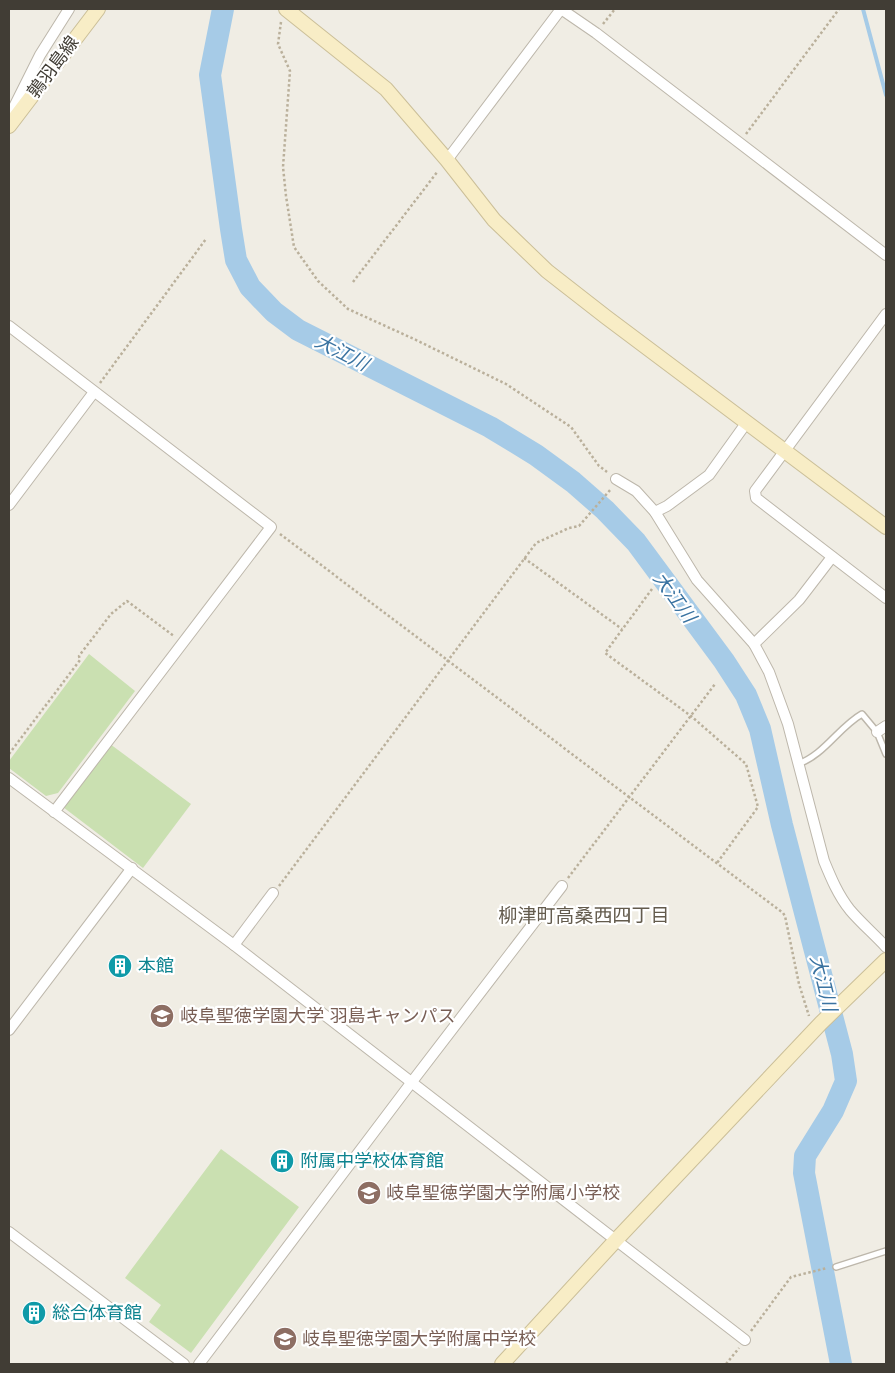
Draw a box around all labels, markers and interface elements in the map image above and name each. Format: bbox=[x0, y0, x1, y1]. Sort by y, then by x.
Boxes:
street label: 鶉羽島線 bbox=[21, 30, 85, 104]
water label: 大江川 bbox=[310, 327, 375, 378]
water label: 大江川 bbox=[647, 566, 703, 630]
district label: 柳津町高桑西四丁目 bbox=[498, 902, 670, 929]
water label: 大江川 bbox=[804, 952, 844, 1016]
building icon: 本館 bbox=[107, 953, 133, 979]
place label: 本館 bbox=[138, 953, 174, 979]
school or university icon: 岐阜聖徳学園大学 羽島キャンパス bbox=[149, 1003, 175, 1029]
place label: 岐阜聖徳学園大学 羽島キャンパス bbox=[180, 1003, 455, 1029]
building icon: 附属中学校体育館 bbox=[269, 1148, 295, 1174]
place label: 附属中学校体育館 bbox=[300, 1148, 444, 1174]
school or university icon: 岐阜聖徳学園大学附属小学校 bbox=[356, 1180, 382, 1206]
place label: 岐阜聖徳学園大学附属小学校 bbox=[386, 1180, 620, 1206]
building icon: 総合体育館 bbox=[21, 1300, 47, 1326]
place label: 総合体育館 bbox=[52, 1300, 142, 1326]
school or university icon: 岐阜聖徳学園大学附属中学校 bbox=[272, 1326, 298, 1352]
place label: 岐阜聖徳学園大学附属中学校 bbox=[302, 1326, 536, 1352]

